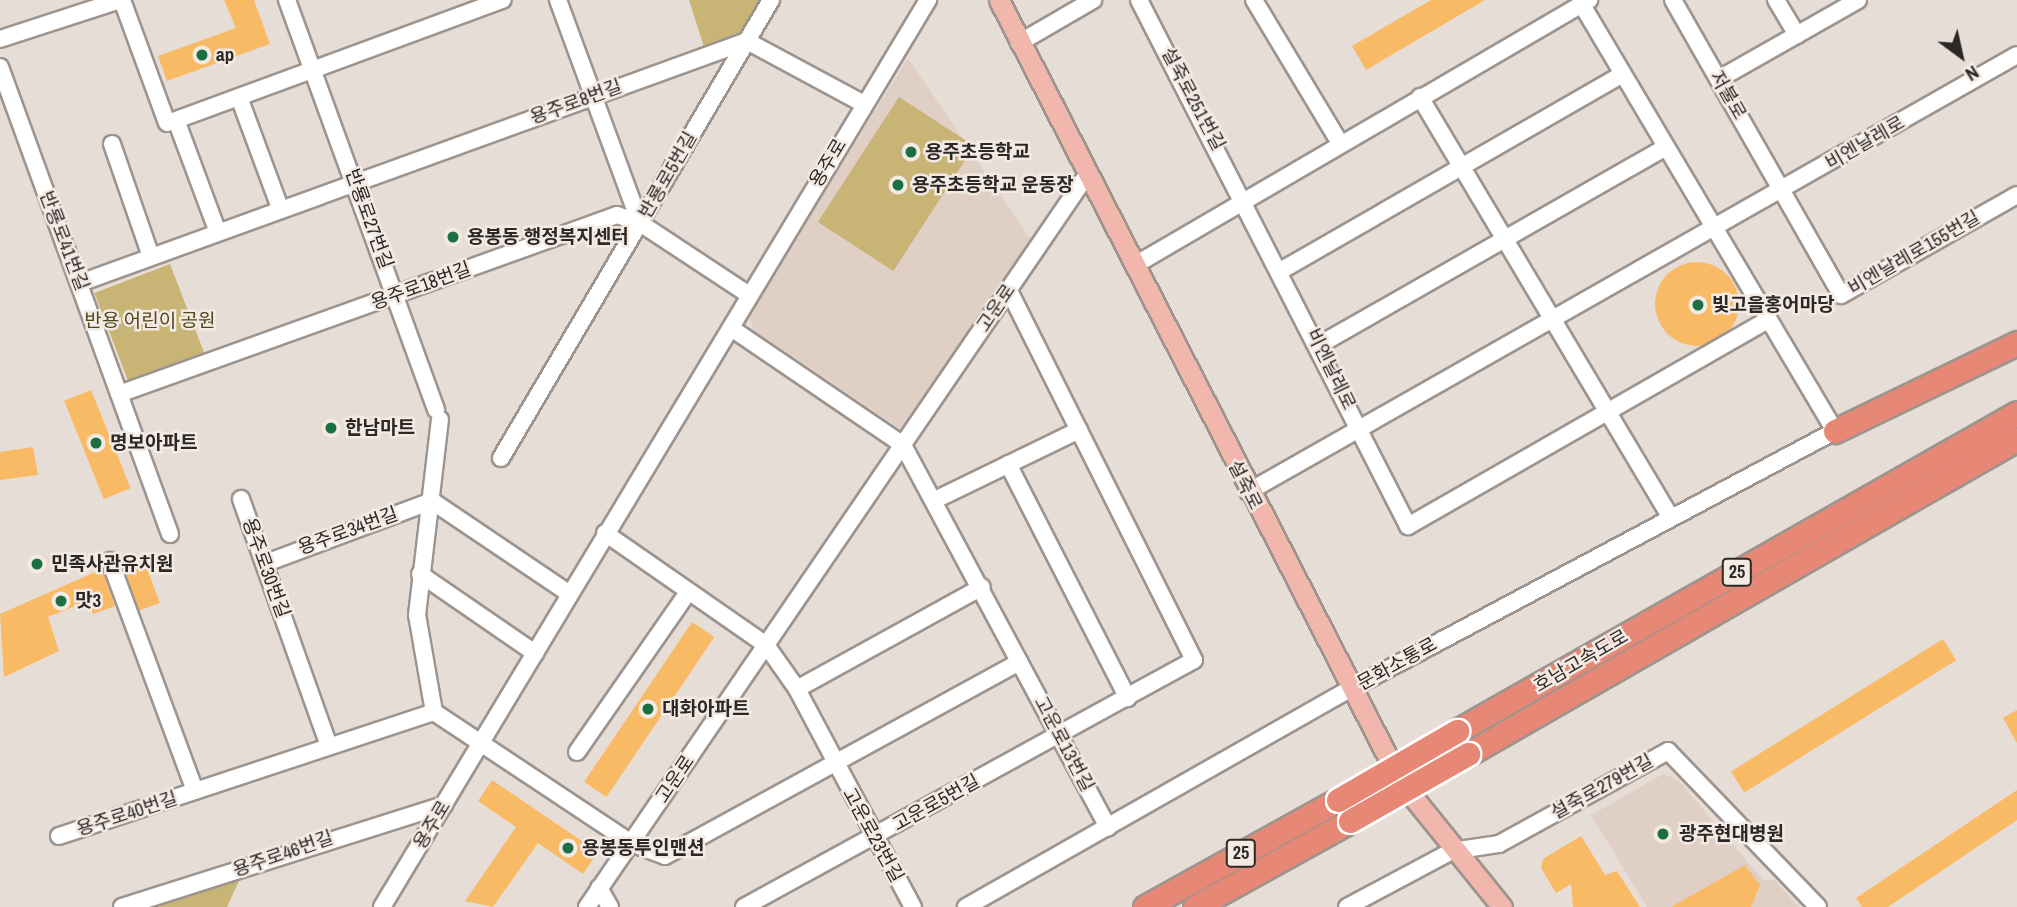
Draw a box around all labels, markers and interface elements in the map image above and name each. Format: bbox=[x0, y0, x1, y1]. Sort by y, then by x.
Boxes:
north arrow bbox=[1926, 21, 1996, 91]
place label: ap bbox=[216, 44, 234, 66]
street label: 설죽로251번길 bbox=[1156, 44, 1230, 154]
marker: ap bbox=[194, 47, 210, 63]
text: N bbox=[1961, 60, 1984, 88]
street label: 저불로 bbox=[1705, 67, 1751, 123]
street label: 용주로8번길 bbox=[527, 75, 625, 129]
street label: 비엔날레로 bbox=[1821, 111, 1909, 175]
street label: 반룡로5번길 bbox=[634, 128, 702, 222]
street label: 용주로 bbox=[805, 135, 851, 191]
place label: 용주초등학교 bbox=[925, 141, 1030, 163]
marker: 용주초등학교 bbox=[903, 144, 919, 160]
street label: 반룡로27번길 bbox=[340, 166, 398, 272]
place label: 용주초등학교 운동장 bbox=[912, 174, 1074, 196]
marker: 용주초등학교 운동장 bbox=[890, 177, 906, 193]
street label: 반룡로41번길 bbox=[35, 188, 93, 294]
street label: 비엔날레로155번길 bbox=[1844, 206, 1984, 300]
place label: 용봉동 행정복지센터 bbox=[467, 226, 629, 248]
marker: 용봉동 행정복지센터 bbox=[445, 229, 461, 245]
street label: 용주로18번길 bbox=[368, 257, 474, 315]
street label: 고운로 bbox=[972, 280, 1020, 336]
place label: 빛고을홍어마당 bbox=[1712, 294, 1834, 316]
marker: 빛고을홍어마당 bbox=[1690, 297, 1706, 313]
park label: 반용 어린이 공원 bbox=[84, 310, 216, 332]
street label: 비엔날레로 bbox=[1302, 325, 1360, 413]
place label: 한남마트 bbox=[345, 417, 415, 439]
marker: 한남마트 bbox=[323, 420, 339, 436]
place label: 명보아파트 bbox=[110, 432, 197, 454]
marker: 명보아파트 bbox=[88, 435, 104, 451]
street label: 설죽로 bbox=[1223, 456, 1267, 514]
street label: 용주로34번길 bbox=[295, 502, 401, 560]
street label: 용주로30번길 bbox=[237, 515, 295, 621]
place label: 민족사관유치원 bbox=[51, 553, 173, 575]
marker: 민족사관유치원 bbox=[29, 556, 45, 572]
road number: 25 bbox=[1721, 558, 1753, 586]
place label: 맛3 bbox=[75, 590, 101, 612]
marker: 맛3 bbox=[53, 593, 69, 609]
street label: 호남고속도로 bbox=[1530, 625, 1632, 697]
street label: 문화소통로 bbox=[1353, 633, 1441, 695]
street label: 고운로13번길 bbox=[1029, 692, 1099, 796]
place label: 대화아파트 bbox=[662, 698, 749, 720]
marker: 대화아파트 bbox=[640, 701, 656, 717]
street label: 설죽로279번길 bbox=[1547, 750, 1657, 824]
street label: 고운로 bbox=[651, 751, 699, 807]
street label: 고운로5번길 bbox=[888, 770, 984, 836]
street label: 고운로23번길 bbox=[838, 784, 908, 886]
street label: 용주로40번길 bbox=[74, 787, 180, 841]
street label: 용주로 bbox=[409, 797, 455, 853]
place label: 광주현대병원 bbox=[1679, 823, 1784, 845]
marker: 광주현대병원 bbox=[1653, 824, 1673, 844]
street label: 용주로46번길 bbox=[230, 826, 336, 882]
place label: 용봉동투인맨션 bbox=[582, 837, 704, 859]
road number: 25 bbox=[1225, 838, 1257, 868]
marker: 용봉동투인맨션 bbox=[560, 840, 576, 856]

